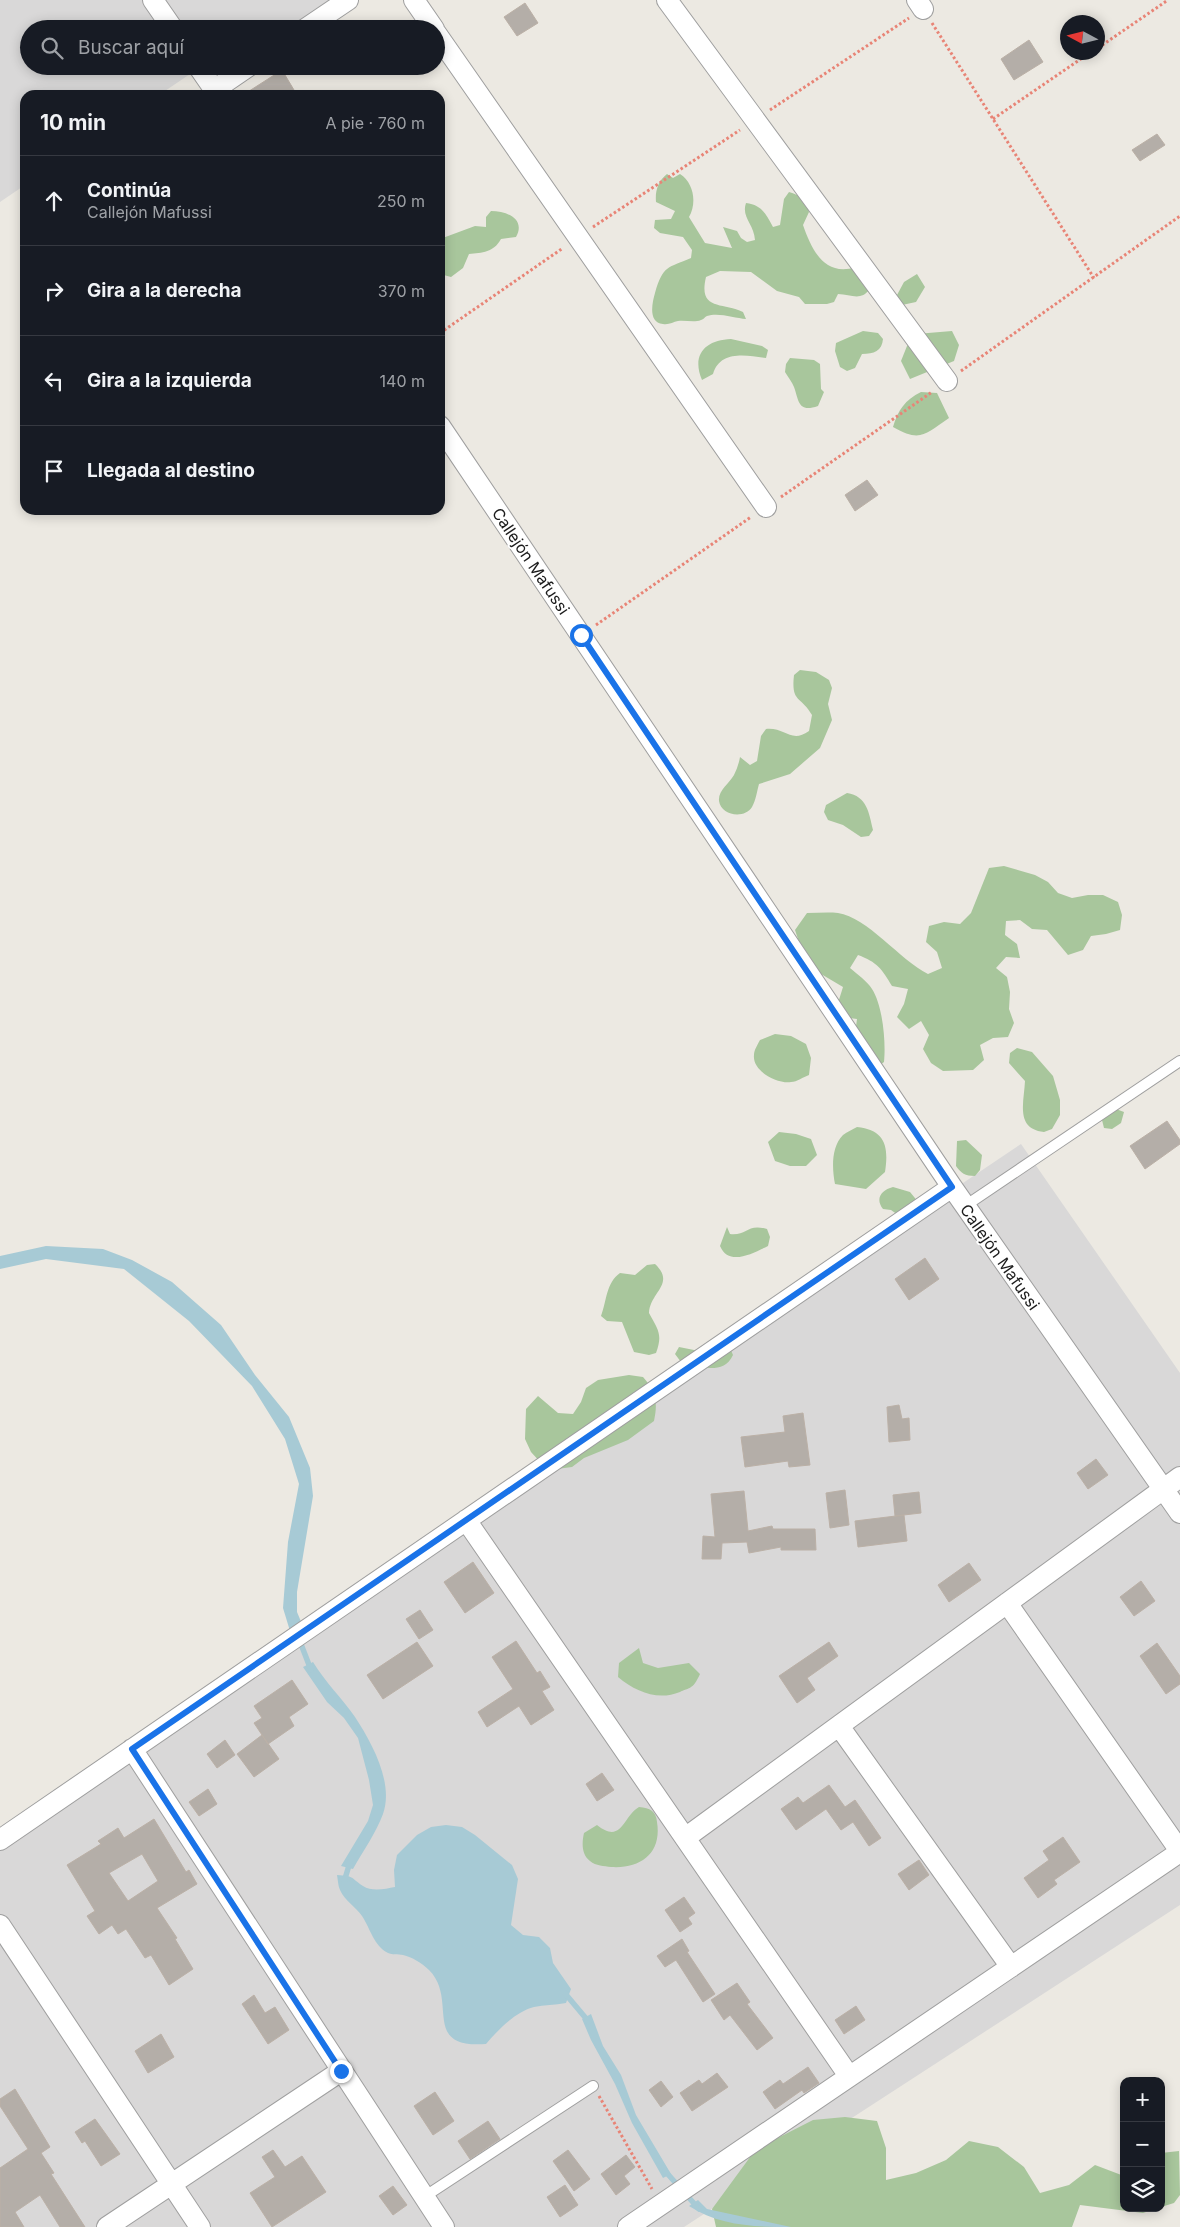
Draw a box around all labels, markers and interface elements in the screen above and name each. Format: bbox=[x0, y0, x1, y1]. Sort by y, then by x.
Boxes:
north arrow bbox=[1060, 15, 1105, 60]
search box bbox=[20, 20, 445, 75]
icon: search bbox=[38, 34, 66, 62]
text: Buscar aquí bbox=[78, 36, 184, 59]
text: 10 min bbox=[40, 110, 106, 135]
text: A pie · 760 m bbox=[326, 113, 425, 133]
text: Continúa bbox=[87, 179, 171, 202]
icon: ahead bbox=[40, 187, 68, 215]
text: 250 m bbox=[377, 191, 425, 211]
text: Callejón Mafussi bbox=[87, 202, 212, 222]
icon: right bbox=[40, 277, 68, 305]
text: Gira a la derecha bbox=[87, 279, 242, 302]
text: 370 m bbox=[378, 281, 425, 301]
icon: left bbox=[40, 367, 68, 395]
text: Gira a la izquierda bbox=[87, 369, 252, 392]
text: 140 m bbox=[380, 371, 425, 391]
icon: arrive bbox=[40, 457, 68, 485]
text: Llegada al destino bbox=[87, 459, 255, 482]
street label: Callejón Mafussi bbox=[488, 504, 574, 618]
route start bbox=[570, 624, 593, 647]
street label: Callejón Mafussi bbox=[956, 1200, 1044, 1314]
route end bbox=[330, 2060, 353, 2083]
map controls bbox=[1120, 2077, 1165, 2212]
button: + bbox=[1120, 2077, 1165, 2122]
button: − bbox=[1120, 2122, 1165, 2167]
button: layers bbox=[1120, 2167, 1165, 2212]

